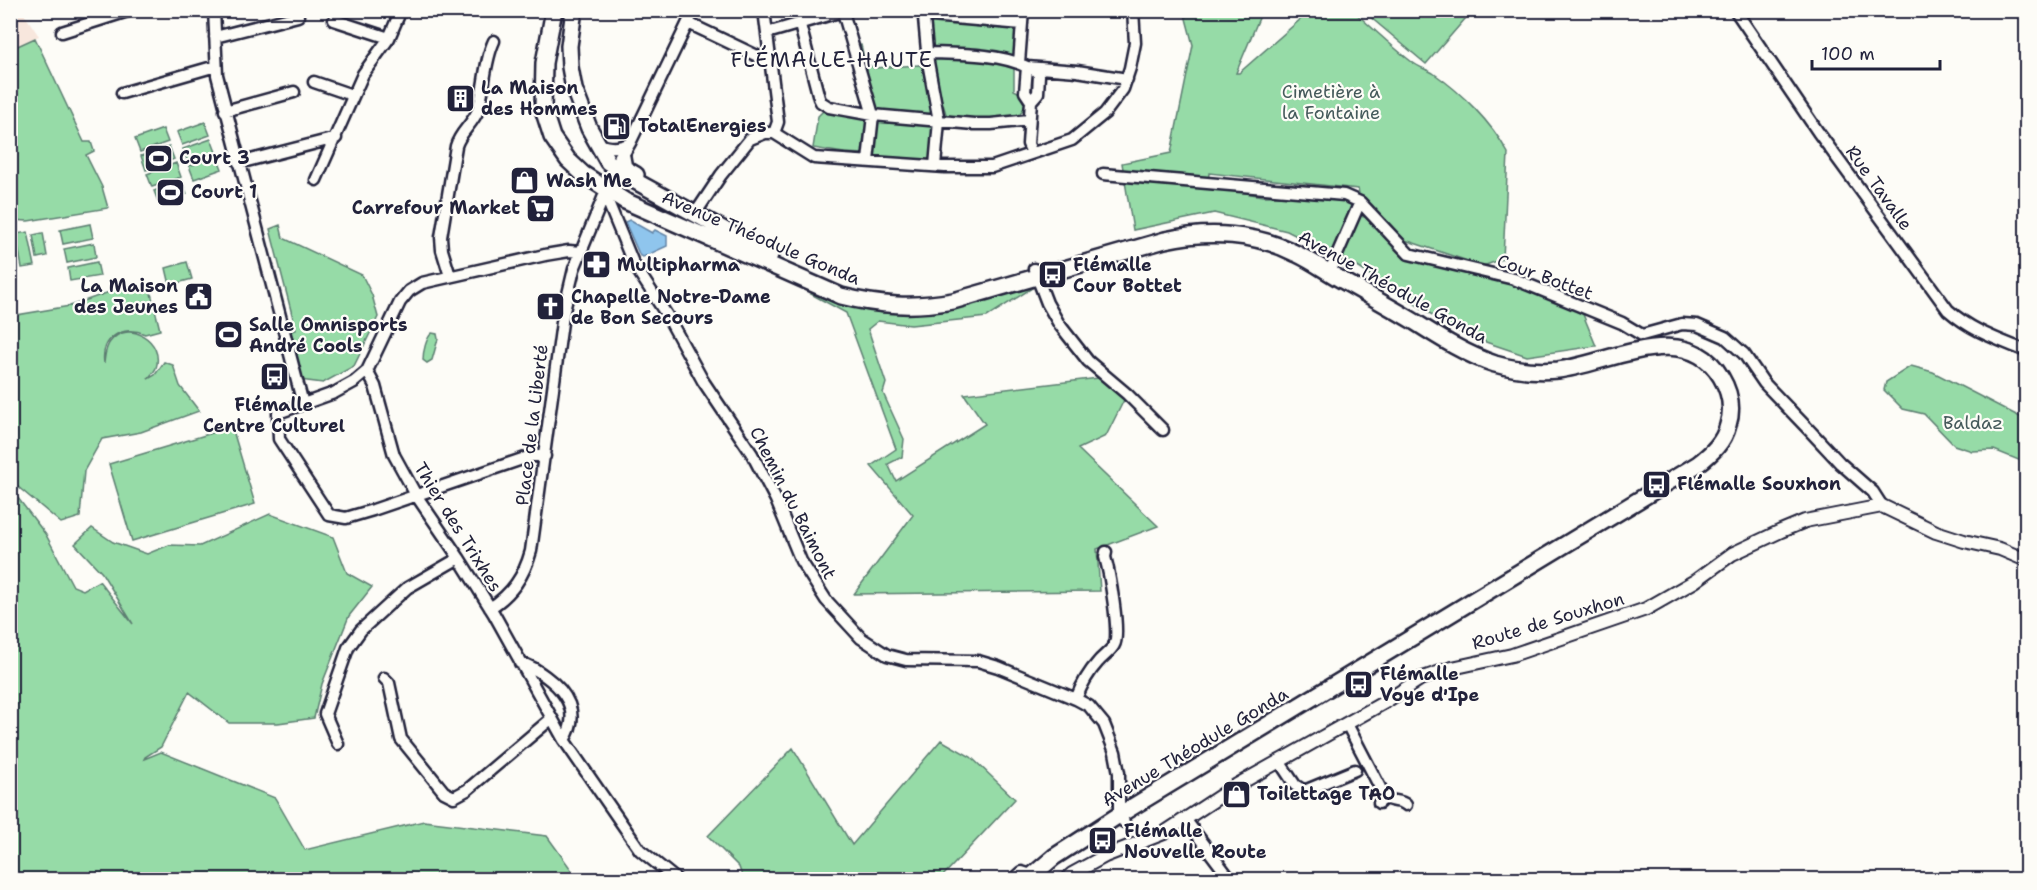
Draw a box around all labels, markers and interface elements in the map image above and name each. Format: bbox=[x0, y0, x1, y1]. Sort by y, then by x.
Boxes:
scale bar bbox=[1812, 33, 1940, 71]
text: 100 m bbox=[1821, 42, 1875, 66]
district label: FLÉMALLE-HAUTE bbox=[730, 45, 934, 74]
place label: La Maison des Hommes bbox=[481, 76, 597, 121]
park label: Cimetière à la Fontaine bbox=[1282, 80, 1380, 125]
building icon: La Maison des Hommes bbox=[444, 82, 476, 114]
fuel station icon: TotalEnergies bbox=[601, 110, 633, 142]
place label: TotalEnergies bbox=[638, 114, 766, 138]
street label: Rue Tavalle bbox=[1840, 141, 1918, 235]
sports icon: Court 3 bbox=[142, 142, 174, 174]
place label: Court 3 bbox=[179, 146, 250, 170]
shop icon: Wash Me bbox=[509, 165, 541, 197]
place label: Wash Me bbox=[546, 169, 633, 193]
sports icon: Court 1 bbox=[154, 176, 186, 208]
place label: Court 1 bbox=[191, 180, 257, 204]
street label: Avenue Théodule Gonda bbox=[658, 185, 864, 291]
supermarket icon: Carrefour Market bbox=[525, 192, 557, 224]
place label: Carrefour Market bbox=[352, 196, 520, 220]
street label: Avenue Théodule Gonda bbox=[1294, 225, 1492, 349]
pharmacy icon: Multipharma bbox=[580, 249, 612, 281]
street label: Cour Bottet bbox=[1494, 249, 1596, 305]
place label: Multipharma bbox=[617, 253, 741, 277]
place label: Flémalle Cour Bottet bbox=[1073, 253, 1182, 298]
bus stop icon: Flémalle Cour Bottet bbox=[1036, 259, 1068, 291]
place label: La Maison des Jeunes bbox=[74, 274, 178, 319]
public building icon: La Maison des Jeunes bbox=[183, 280, 215, 312]
place label: Chapelle Notre-Dame de Bon Secours bbox=[571, 285, 771, 330]
church icon: Chapelle Notre-Dame de Bon Secours bbox=[534, 291, 566, 323]
place label: Salle Omnisports André Cools bbox=[249, 313, 407, 358]
sports icon: Salle Omnisports André Cools bbox=[212, 319, 244, 351]
street label: Place de la Liberté bbox=[510, 343, 554, 507]
bus stop icon: Flémalle Centre Culturel bbox=[258, 360, 290, 392]
place label: Flémalle Centre Culturel bbox=[203, 393, 345, 438]
park label: Baldaz bbox=[1943, 411, 2003, 435]
street label: Chemin du Baimont bbox=[744, 423, 842, 584]
street label: Thier des Trixhes bbox=[408, 458, 508, 596]
bus stop icon: Flémalle Souxhon bbox=[1640, 468, 1672, 500]
place label: Flémalle Souxhon bbox=[1677, 472, 1841, 496]
street label: Route de Souxhon bbox=[1469, 586, 1627, 656]
place label: Flémalle Voye d'Ipe bbox=[1380, 662, 1480, 707]
bus stop icon: Flémalle Voye d'Ipe bbox=[1343, 668, 1375, 700]
street label: Avenue Théodule Gonda bbox=[1097, 682, 1293, 812]
shop icon: Toilettage TAO bbox=[1220, 778, 1252, 810]
place label: Toilettage TAO bbox=[1257, 782, 1395, 806]
place label: Flémalle Nouvelle Route bbox=[1124, 819, 1267, 864]
bus stop icon: Flémalle Nouvelle Route bbox=[1087, 825, 1119, 857]

